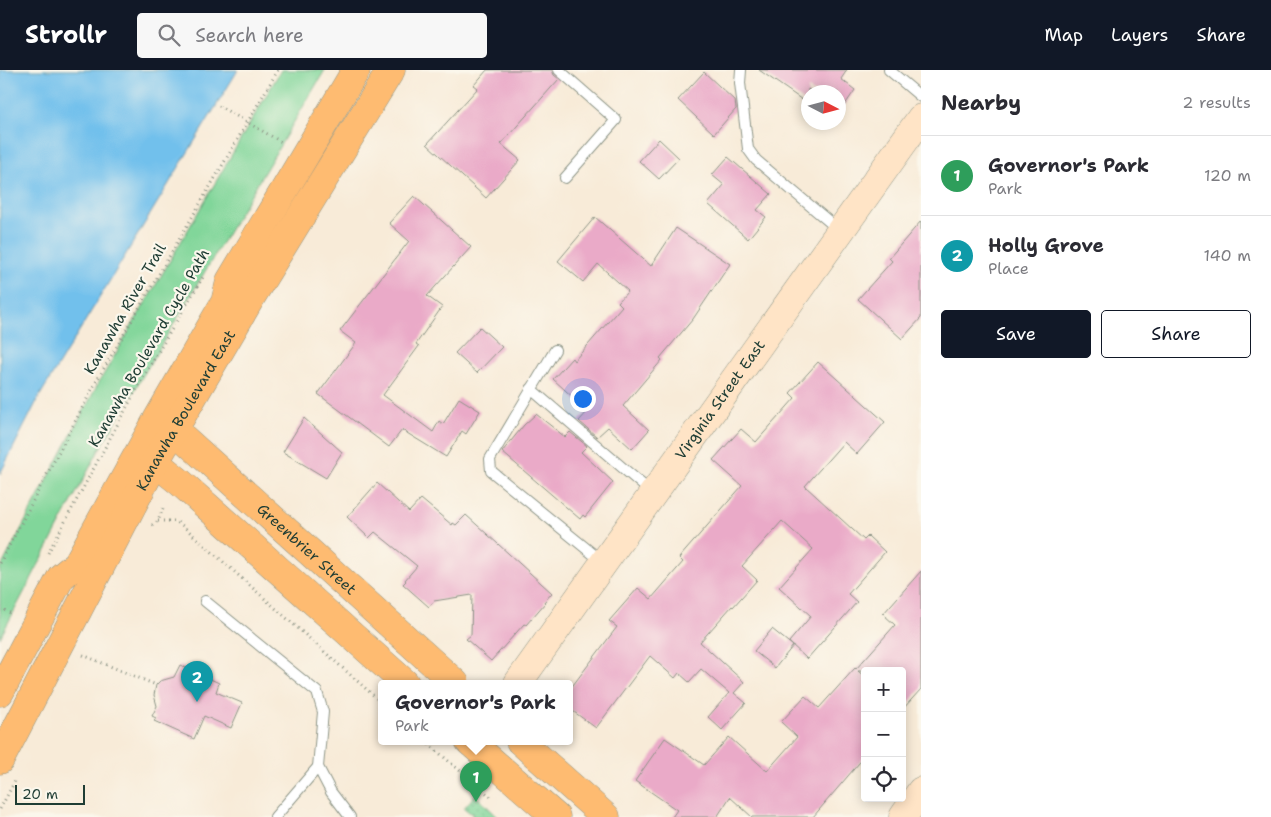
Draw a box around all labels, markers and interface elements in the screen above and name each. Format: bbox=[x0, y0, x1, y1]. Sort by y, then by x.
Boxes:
search box bbox=[137, 13, 487, 58]
text: Strollr bbox=[25, 19, 107, 51]
icon: search bbox=[155, 21, 183, 49]
text: Search here bbox=[195, 23, 304, 48]
text: Map bbox=[1045, 23, 1083, 47]
text: Layers bbox=[1111, 23, 1168, 47]
text: Share bbox=[1196, 23, 1246, 47]
north arrow bbox=[801, 85, 846, 130]
text: Nearby bbox=[941, 89, 1021, 117]
text: 2 results bbox=[1182, 92, 1251, 113]
text: Governor's Park bbox=[988, 153, 1149, 178]
text: 1 bbox=[953, 165, 961, 186]
text: 120 m bbox=[1204, 165, 1251, 186]
text: Park bbox=[988, 178, 1022, 199]
text: Holly Grove bbox=[988, 233, 1104, 258]
street label: Kanawha River Trail bbox=[79, 240, 171, 378]
street label: Kanawha Boulevard Cycle Path bbox=[84, 245, 214, 451]
text: 2 bbox=[951, 245, 963, 266]
text: 140 m bbox=[1204, 245, 1251, 266]
text: Place bbox=[988, 258, 1029, 279]
button: Save bbox=[941, 310, 1091, 358]
button: Share bbox=[1101, 310, 1251, 358]
street label: Kanawha Boulevard East bbox=[132, 326, 240, 494]
street label: Virginia Street East bbox=[671, 336, 770, 464]
your location bbox=[570, 386, 596, 412]
street label: Greenbrier Street bbox=[253, 499, 361, 599]
pin: 2 bbox=[181, 661, 213, 702]
map controls bbox=[861, 667, 906, 802]
button: + bbox=[861, 667, 906, 712]
popup bbox=[378, 680, 573, 745]
text: Governor's Park bbox=[395, 690, 556, 715]
button: − bbox=[861, 712, 906, 757]
text: Park bbox=[395, 715, 429, 736]
button: locate bbox=[861, 757, 906, 802]
pin: 1 bbox=[460, 761, 492, 802]
scale bar bbox=[15, 782, 85, 805]
text: 20 m bbox=[22, 785, 58, 803]

